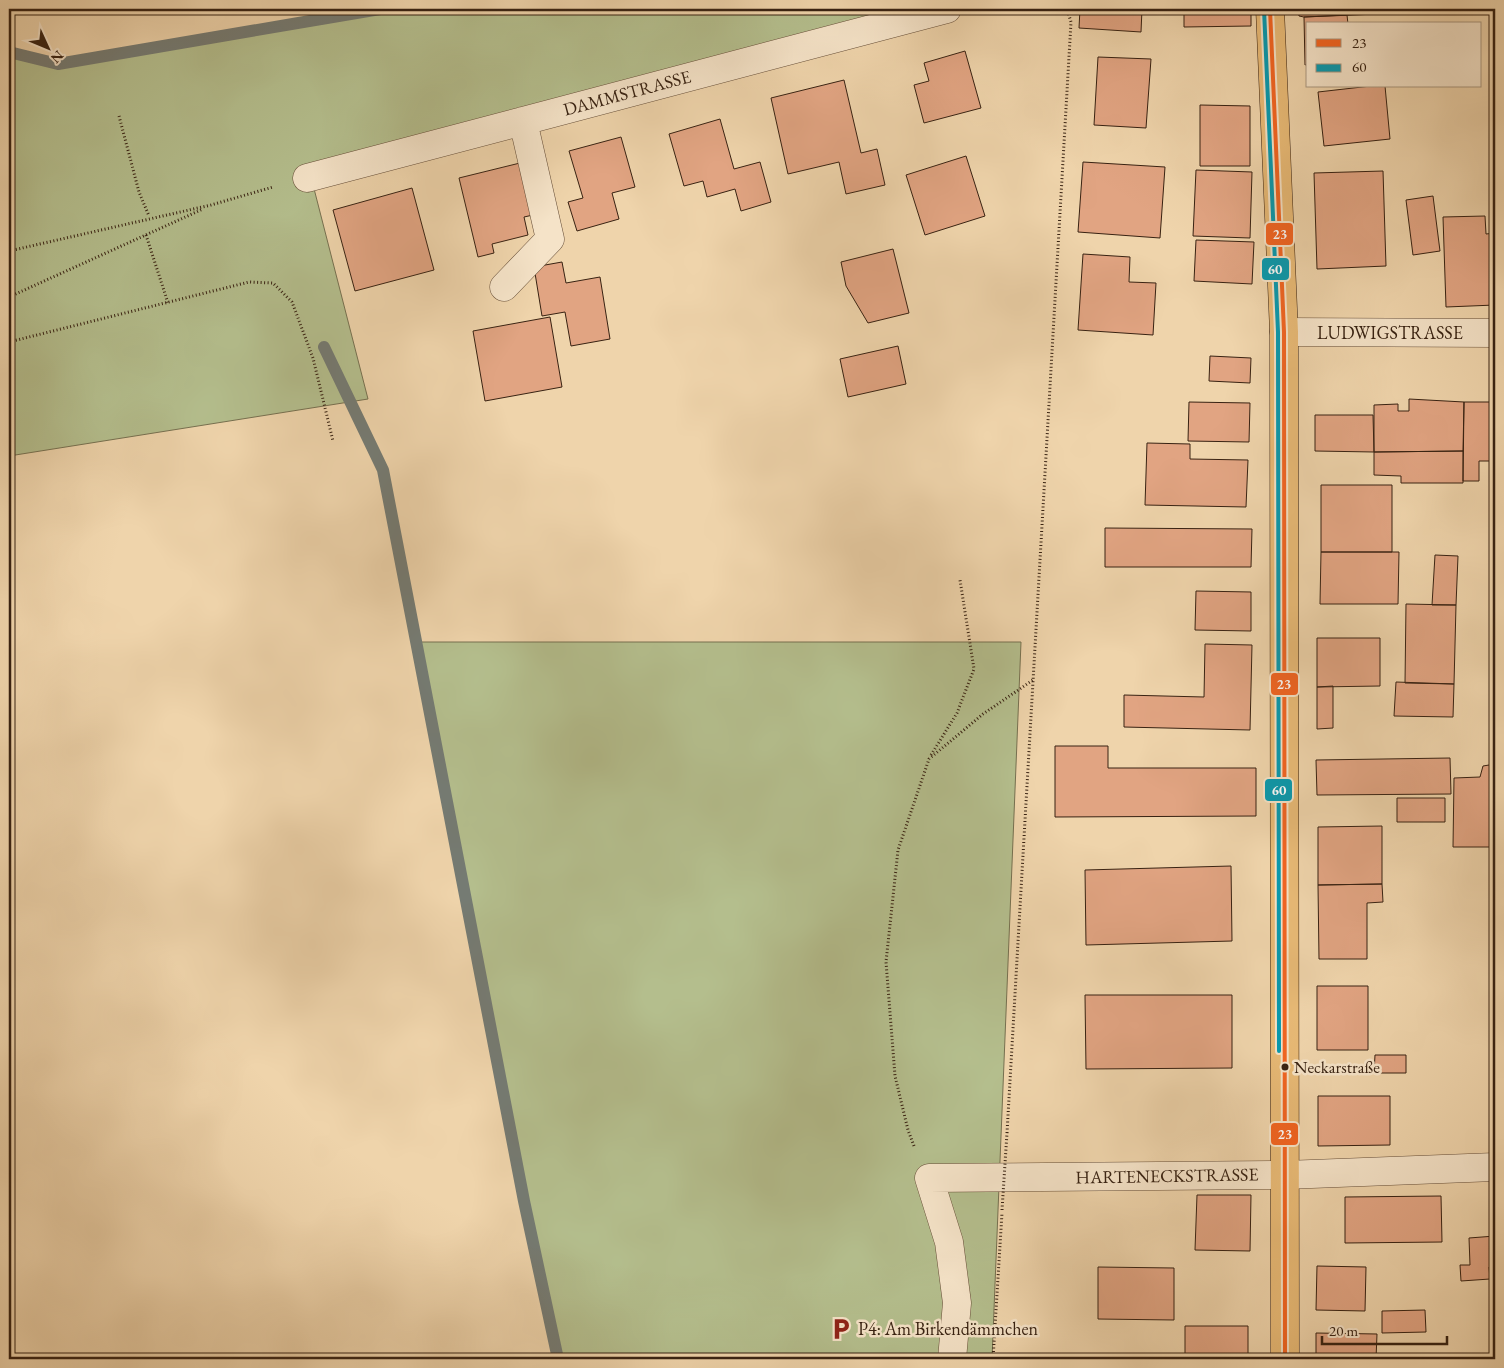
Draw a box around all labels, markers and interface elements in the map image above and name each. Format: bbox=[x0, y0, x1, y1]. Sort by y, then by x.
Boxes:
north arrow bbox=[22, 22, 72, 72]
legend bbox=[1306, 22, 1482, 88]
text: 23 bbox=[1352, 33, 1366, 52]
text: N bbox=[46, 47, 68, 68]
text: 60 bbox=[1352, 57, 1366, 76]
street label: DAMMSTRASSE bbox=[560, 64, 693, 121]
line badge: 23 bbox=[1265, 222, 1294, 246]
text: 23 bbox=[1273, 225, 1287, 243]
line badge: 60 bbox=[1261, 257, 1290, 281]
text: 60 bbox=[1268, 260, 1283, 278]
street label: LUDWIGSTRASSE bbox=[1317, 321, 1463, 344]
line badge: 23 bbox=[1270, 672, 1299, 696]
text: 23 bbox=[1277, 675, 1291, 693]
line badge: 60 bbox=[1264, 778, 1293, 802]
text: 60 bbox=[1272, 781, 1287, 799]
place label: Neckarstraße bbox=[1294, 1056, 1380, 1078]
marker: Neckarstraße bbox=[1280, 1062, 1290, 1072]
line badge: 23 bbox=[1270, 1122, 1299, 1146]
text: 23 bbox=[1278, 1125, 1292, 1143]
street label: HARTENECKSTRASSE bbox=[1075, 1162, 1259, 1189]
scale bar bbox=[1322, 1313, 1446, 1345]
parking icon: P4: Am Birkendämmchen bbox=[828, 1316, 854, 1342]
place label: P4: Am Birkendämmchen bbox=[858, 1317, 1039, 1340]
text: 20 m bbox=[1329, 1321, 1358, 1340]

